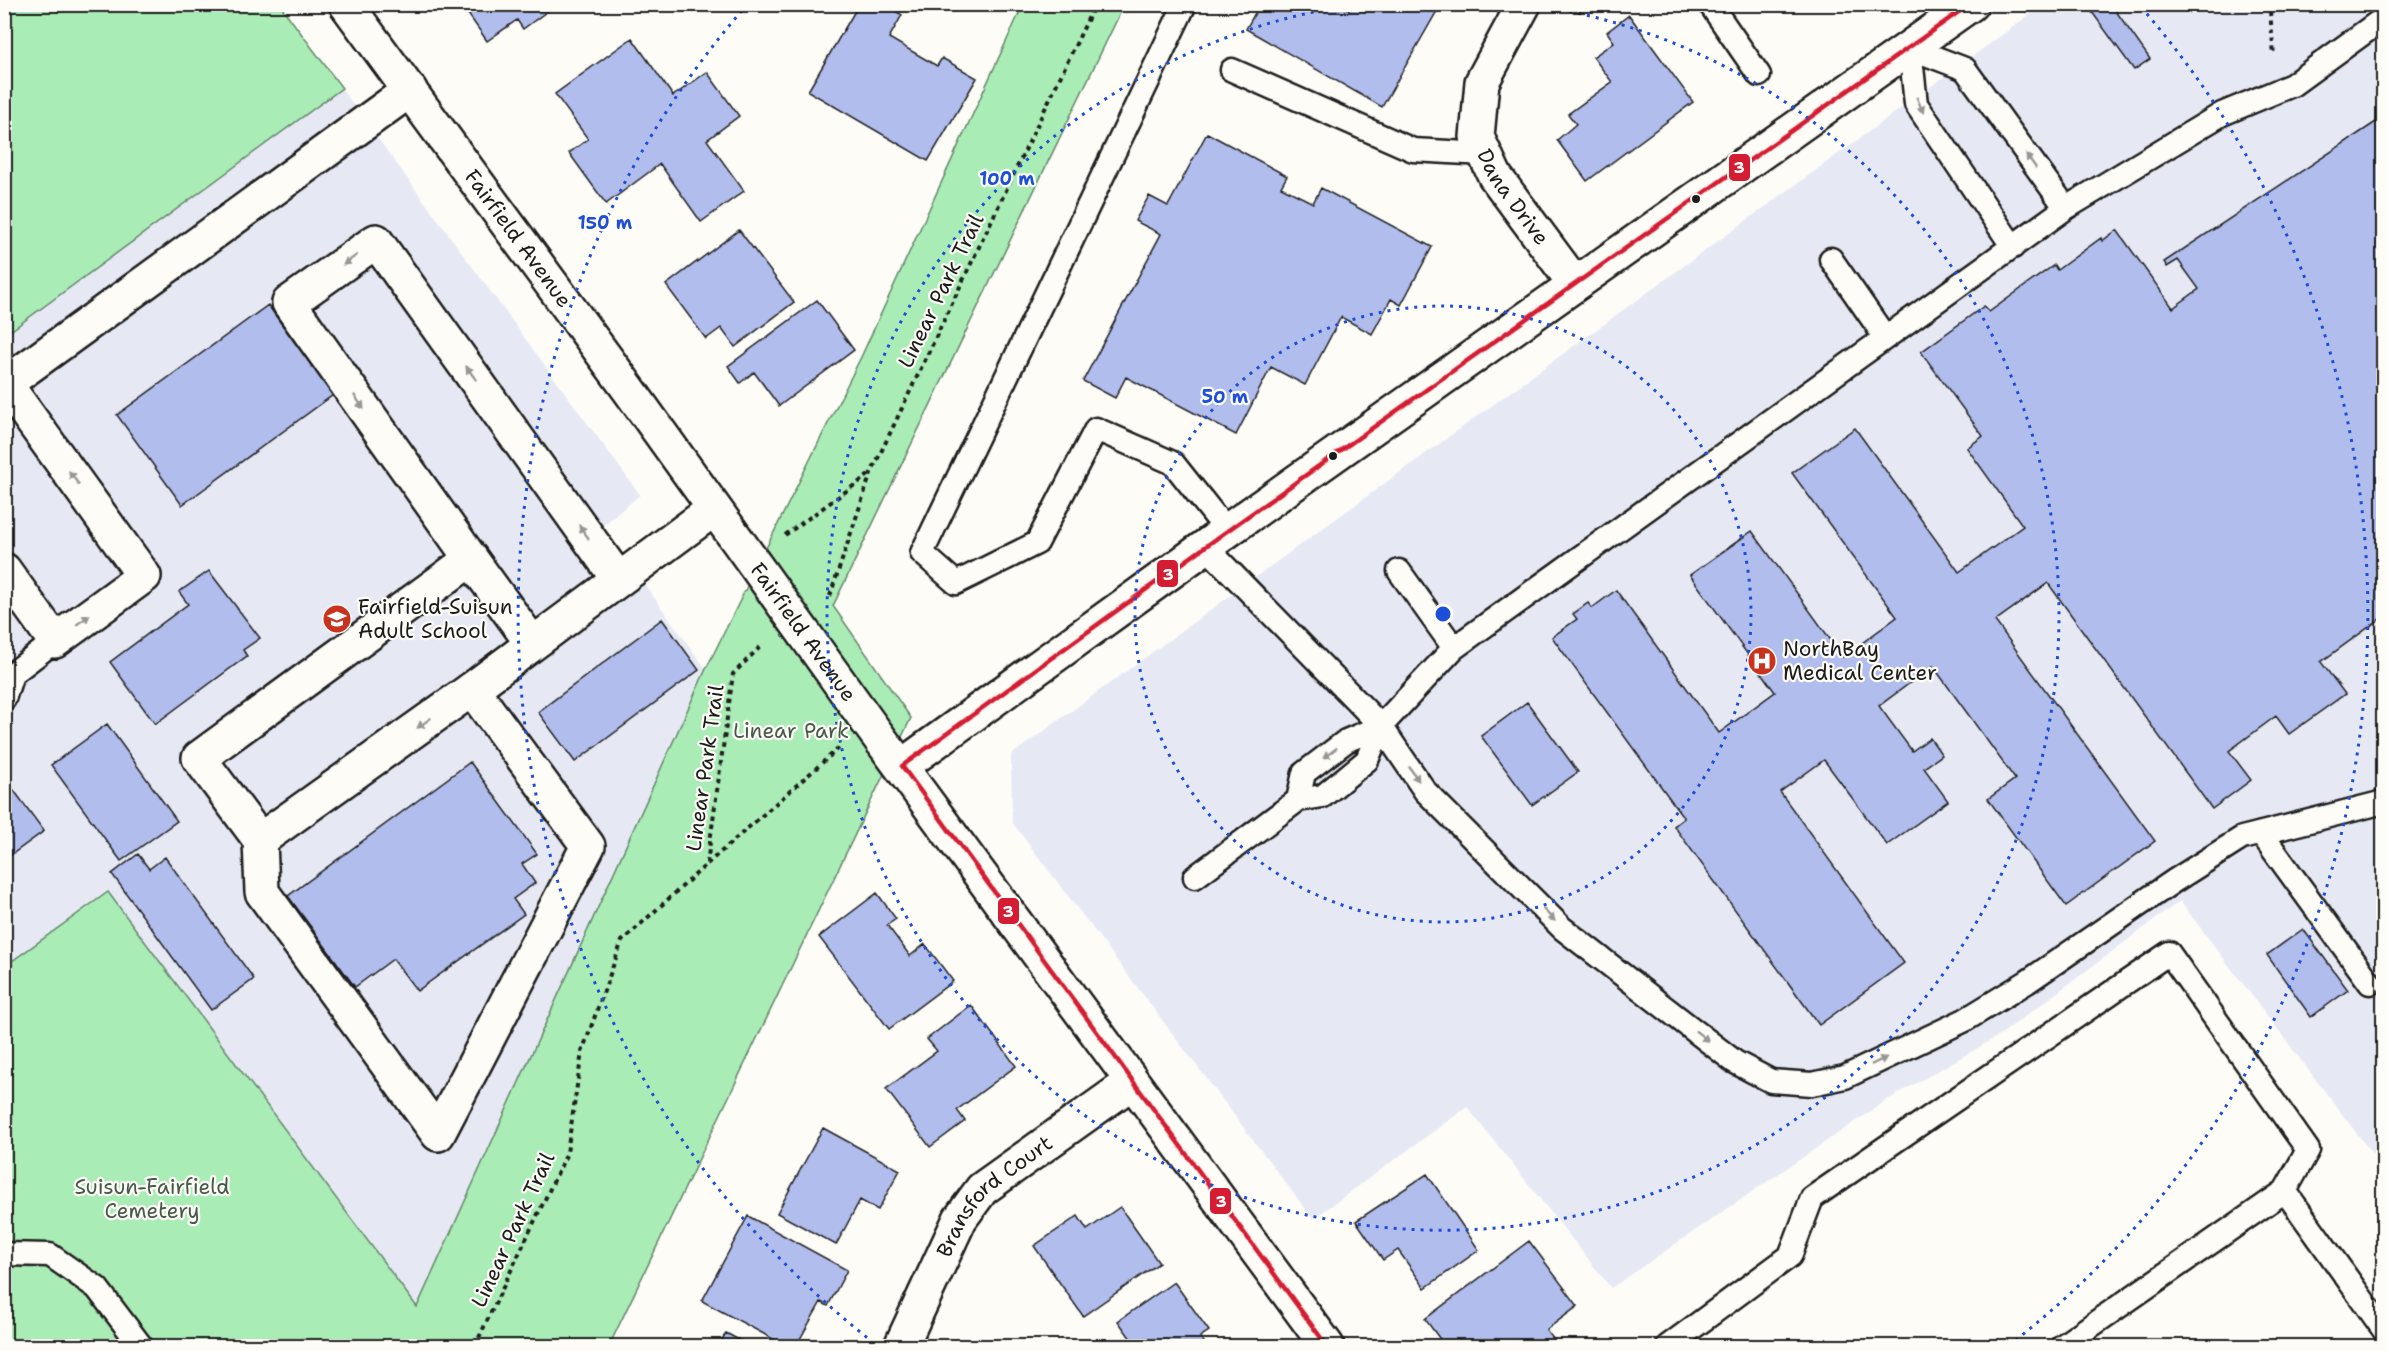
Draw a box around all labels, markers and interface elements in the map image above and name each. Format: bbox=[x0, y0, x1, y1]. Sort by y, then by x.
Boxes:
one-way arrow bbox=[1915, 97, 1925, 115]
street label: Dana Drive bbox=[1470, 144, 1556, 251]
line badge: 3 bbox=[1728, 153, 1751, 182]
one-way arrow bbox=[2026, 153, 2038, 168]
text: 3 bbox=[1733, 157, 1745, 178]
street label: Fairfield Avenue bbox=[458, 164, 578, 313]
text: 100 m bbox=[979, 167, 1035, 191]
unlabelled marker bbox=[1690, 193, 1702, 205]
street label: Linear Park Trail bbox=[892, 209, 991, 373]
text: 150 m bbox=[578, 211, 633, 235]
one-way arrow bbox=[342, 254, 358, 266]
one-way arrow bbox=[465, 366, 477, 382]
text: 50 m bbox=[1202, 385, 1249, 409]
one-way arrow bbox=[353, 393, 365, 409]
unlabelled marker bbox=[1327, 450, 1339, 462]
one-way arrow bbox=[68, 471, 80, 486]
one-way arrow bbox=[578, 524, 590, 540]
street label: Fairfield Avenue bbox=[744, 557, 863, 707]
line badge: 3 bbox=[1156, 559, 1179, 588]
text: 3 bbox=[1162, 564, 1174, 585]
place label: Fairfield-Suisun Adult School bbox=[358, 593, 513, 645]
school or university icon: Fairfield-Suisun Adult School bbox=[321, 603, 353, 635]
centre of rings bbox=[1433, 604, 1453, 624]
one-way arrow bbox=[75, 614, 91, 626]
place label: NorthBay Medical Center bbox=[1783, 635, 1937, 687]
hospital icon: NorthBay Medical Center bbox=[1746, 645, 1778, 677]
street label: Linear Park Trail bbox=[679, 682, 731, 853]
one-way arrow bbox=[417, 717, 433, 729]
park label: Linear Park bbox=[733, 717, 849, 745]
one-way arrow bbox=[1322, 747, 1338, 760]
one-way arrow bbox=[1409, 766, 1420, 783]
line badge: 3 bbox=[997, 897, 1020, 925]
text: 3 bbox=[1002, 901, 1014, 922]
one-way arrow bbox=[1542, 908, 1556, 922]
one-way arrow bbox=[1694, 1030, 1710, 1043]
one-way arrow bbox=[1870, 1056, 1887, 1065]
street label: Bransford Court bbox=[930, 1129, 1058, 1262]
street label: Linear Park Trail bbox=[465, 1147, 561, 1312]
park label: Suisun-Fairfield Cemetery bbox=[74, 1173, 230, 1225]
line badge: 3 bbox=[1209, 1187, 1232, 1215]
text: 3 bbox=[1215, 1191, 1227, 1212]

